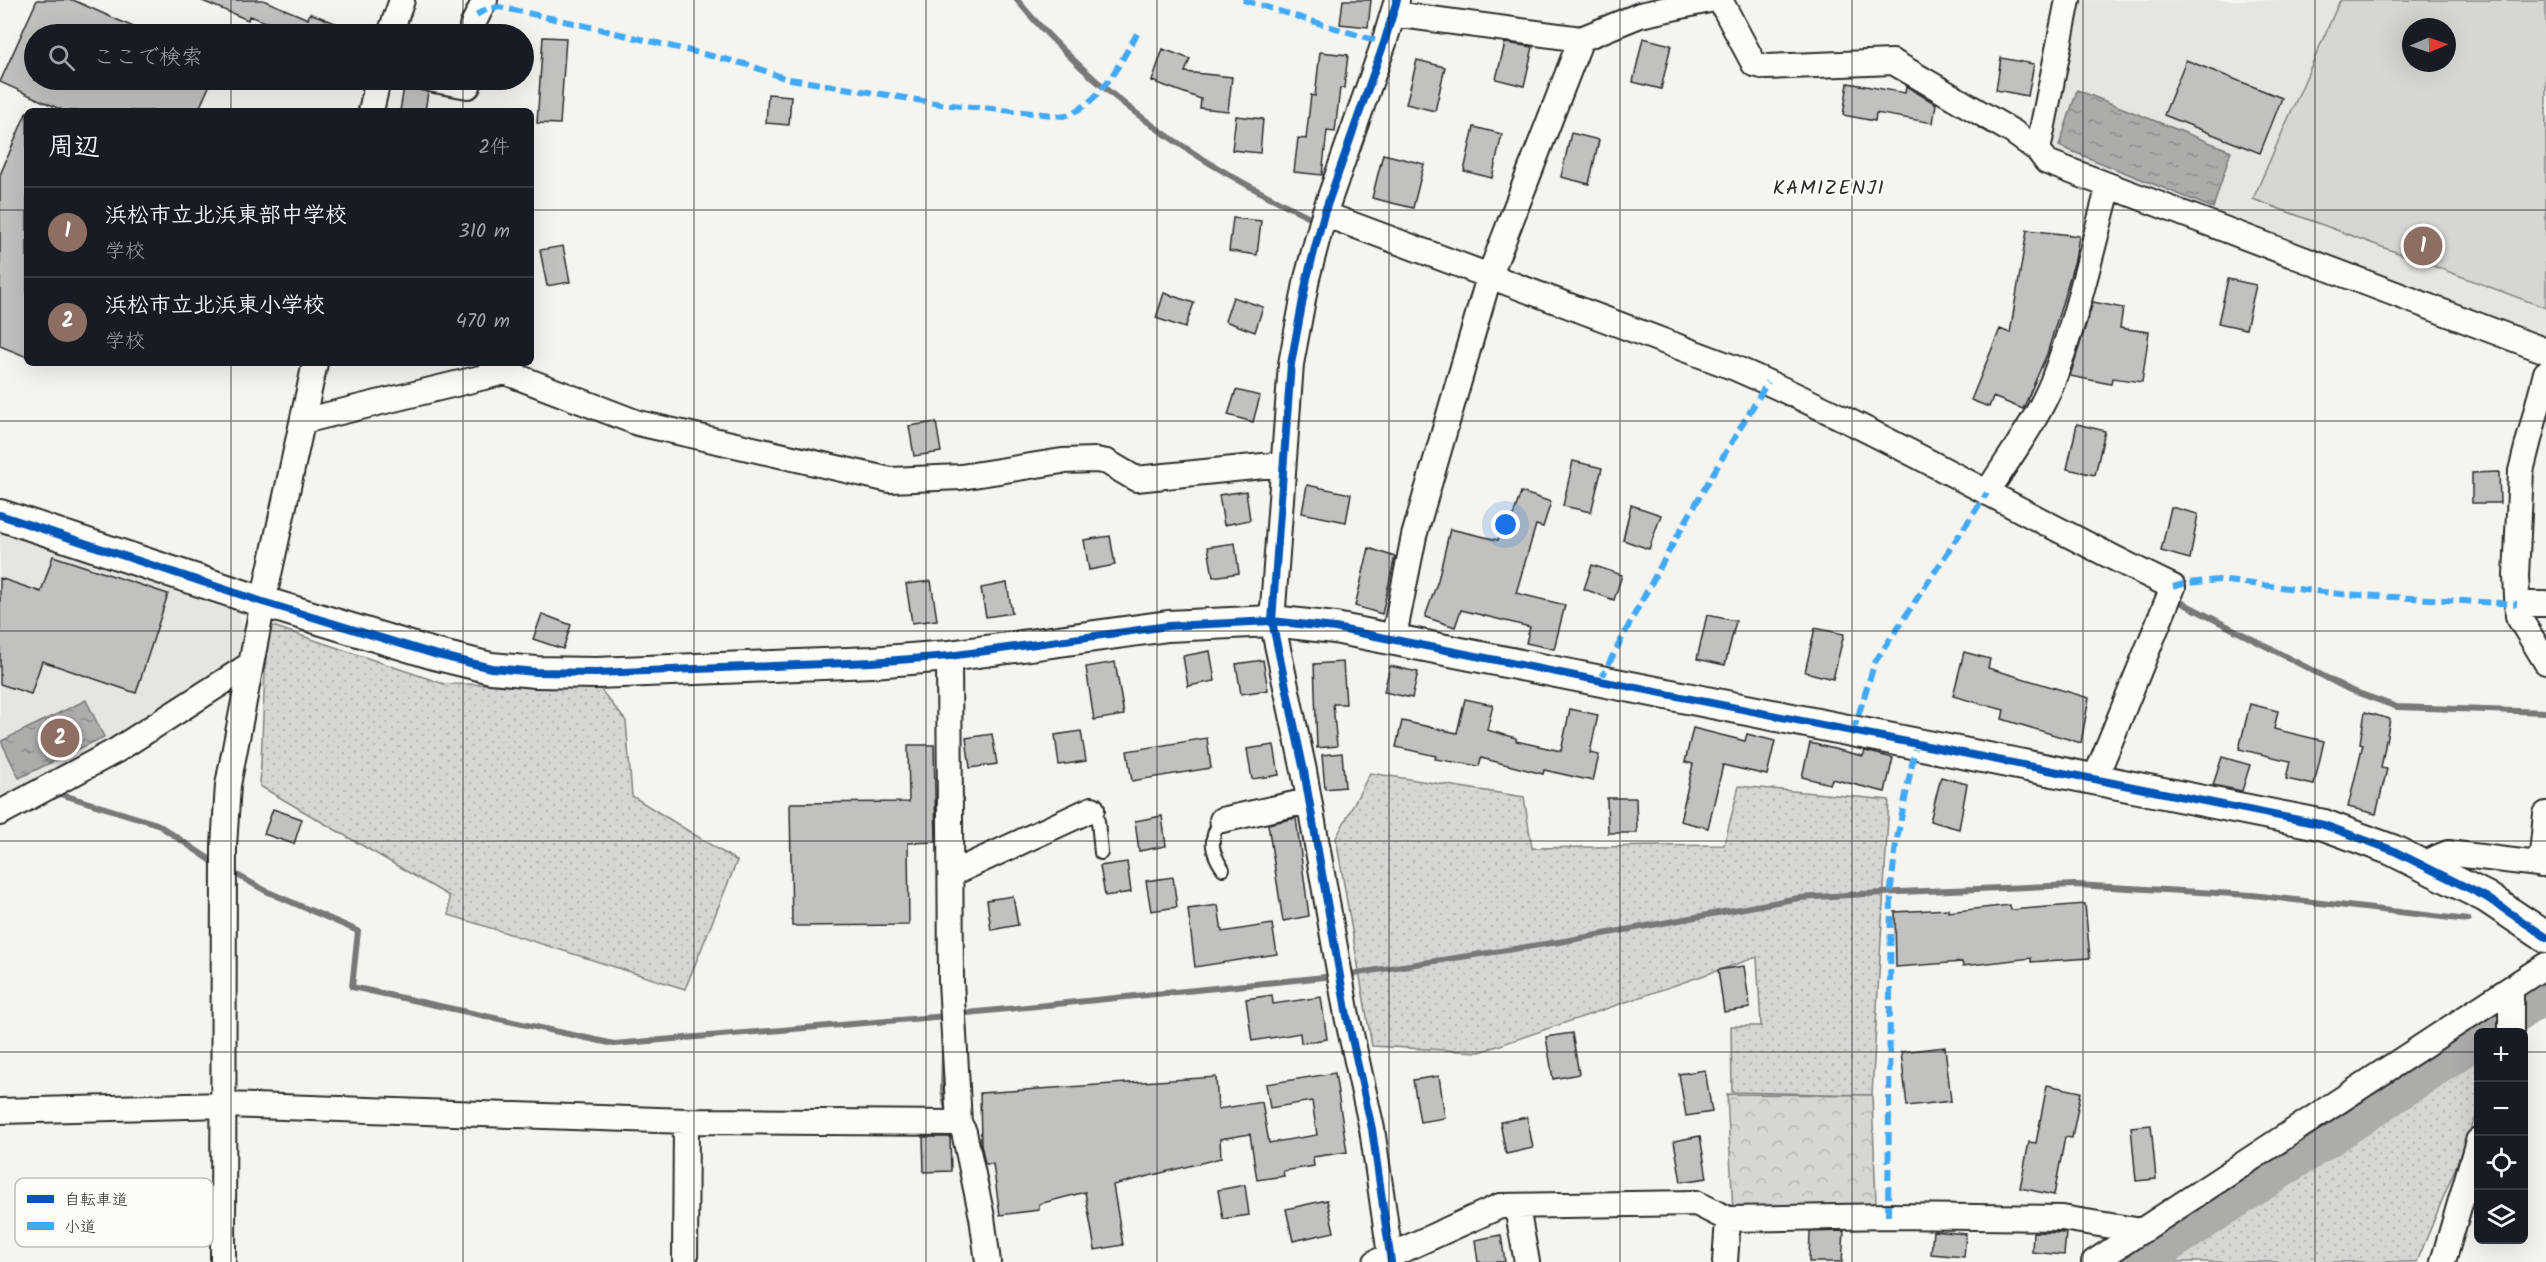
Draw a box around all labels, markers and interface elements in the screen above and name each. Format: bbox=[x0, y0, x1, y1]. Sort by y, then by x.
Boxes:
north arrow bbox=[2402, 18, 2456, 72]
search box bbox=[24, 24, 534, 90]
icon: search bbox=[45, 41, 78, 74]
text: ここで検索 bbox=[93, 41, 203, 76]
text: 周辺 bbox=[48, 127, 100, 169]
text: 2件 bbox=[478, 132, 510, 164]
district label: KAMIZENJI bbox=[1773, 173, 1885, 205]
text: 浜松市立北浜東部中学校 bbox=[105, 199, 347, 234]
text: 1 bbox=[64, 216, 71, 248]
text: 310 m bbox=[458, 216, 510, 248]
pin: 1 bbox=[2404, 224, 2442, 268]
text: 学校 bbox=[105, 236, 145, 268]
text: 浜松市立北浜東小学校 bbox=[105, 289, 325, 324]
text: 2 bbox=[62, 306, 73, 338]
text: 470 m bbox=[456, 306, 510, 338]
text: 学校 bbox=[105, 326, 145, 358]
your location bbox=[1491, 510, 1520, 539]
pin: 2 bbox=[40, 716, 80, 760]
map controls bbox=[2474, 1028, 2528, 1244]
button: + bbox=[2474, 1028, 2528, 1082]
button: − bbox=[2474, 1082, 2528, 1136]
button: locate bbox=[2474, 1136, 2528, 1190]
legend bbox=[15, 1178, 213, 1247]
text: 自転車道 bbox=[64, 1188, 128, 1213]
button: layers bbox=[2474, 1190, 2528, 1244]
text: 小道 bbox=[64, 1215, 96, 1240]

